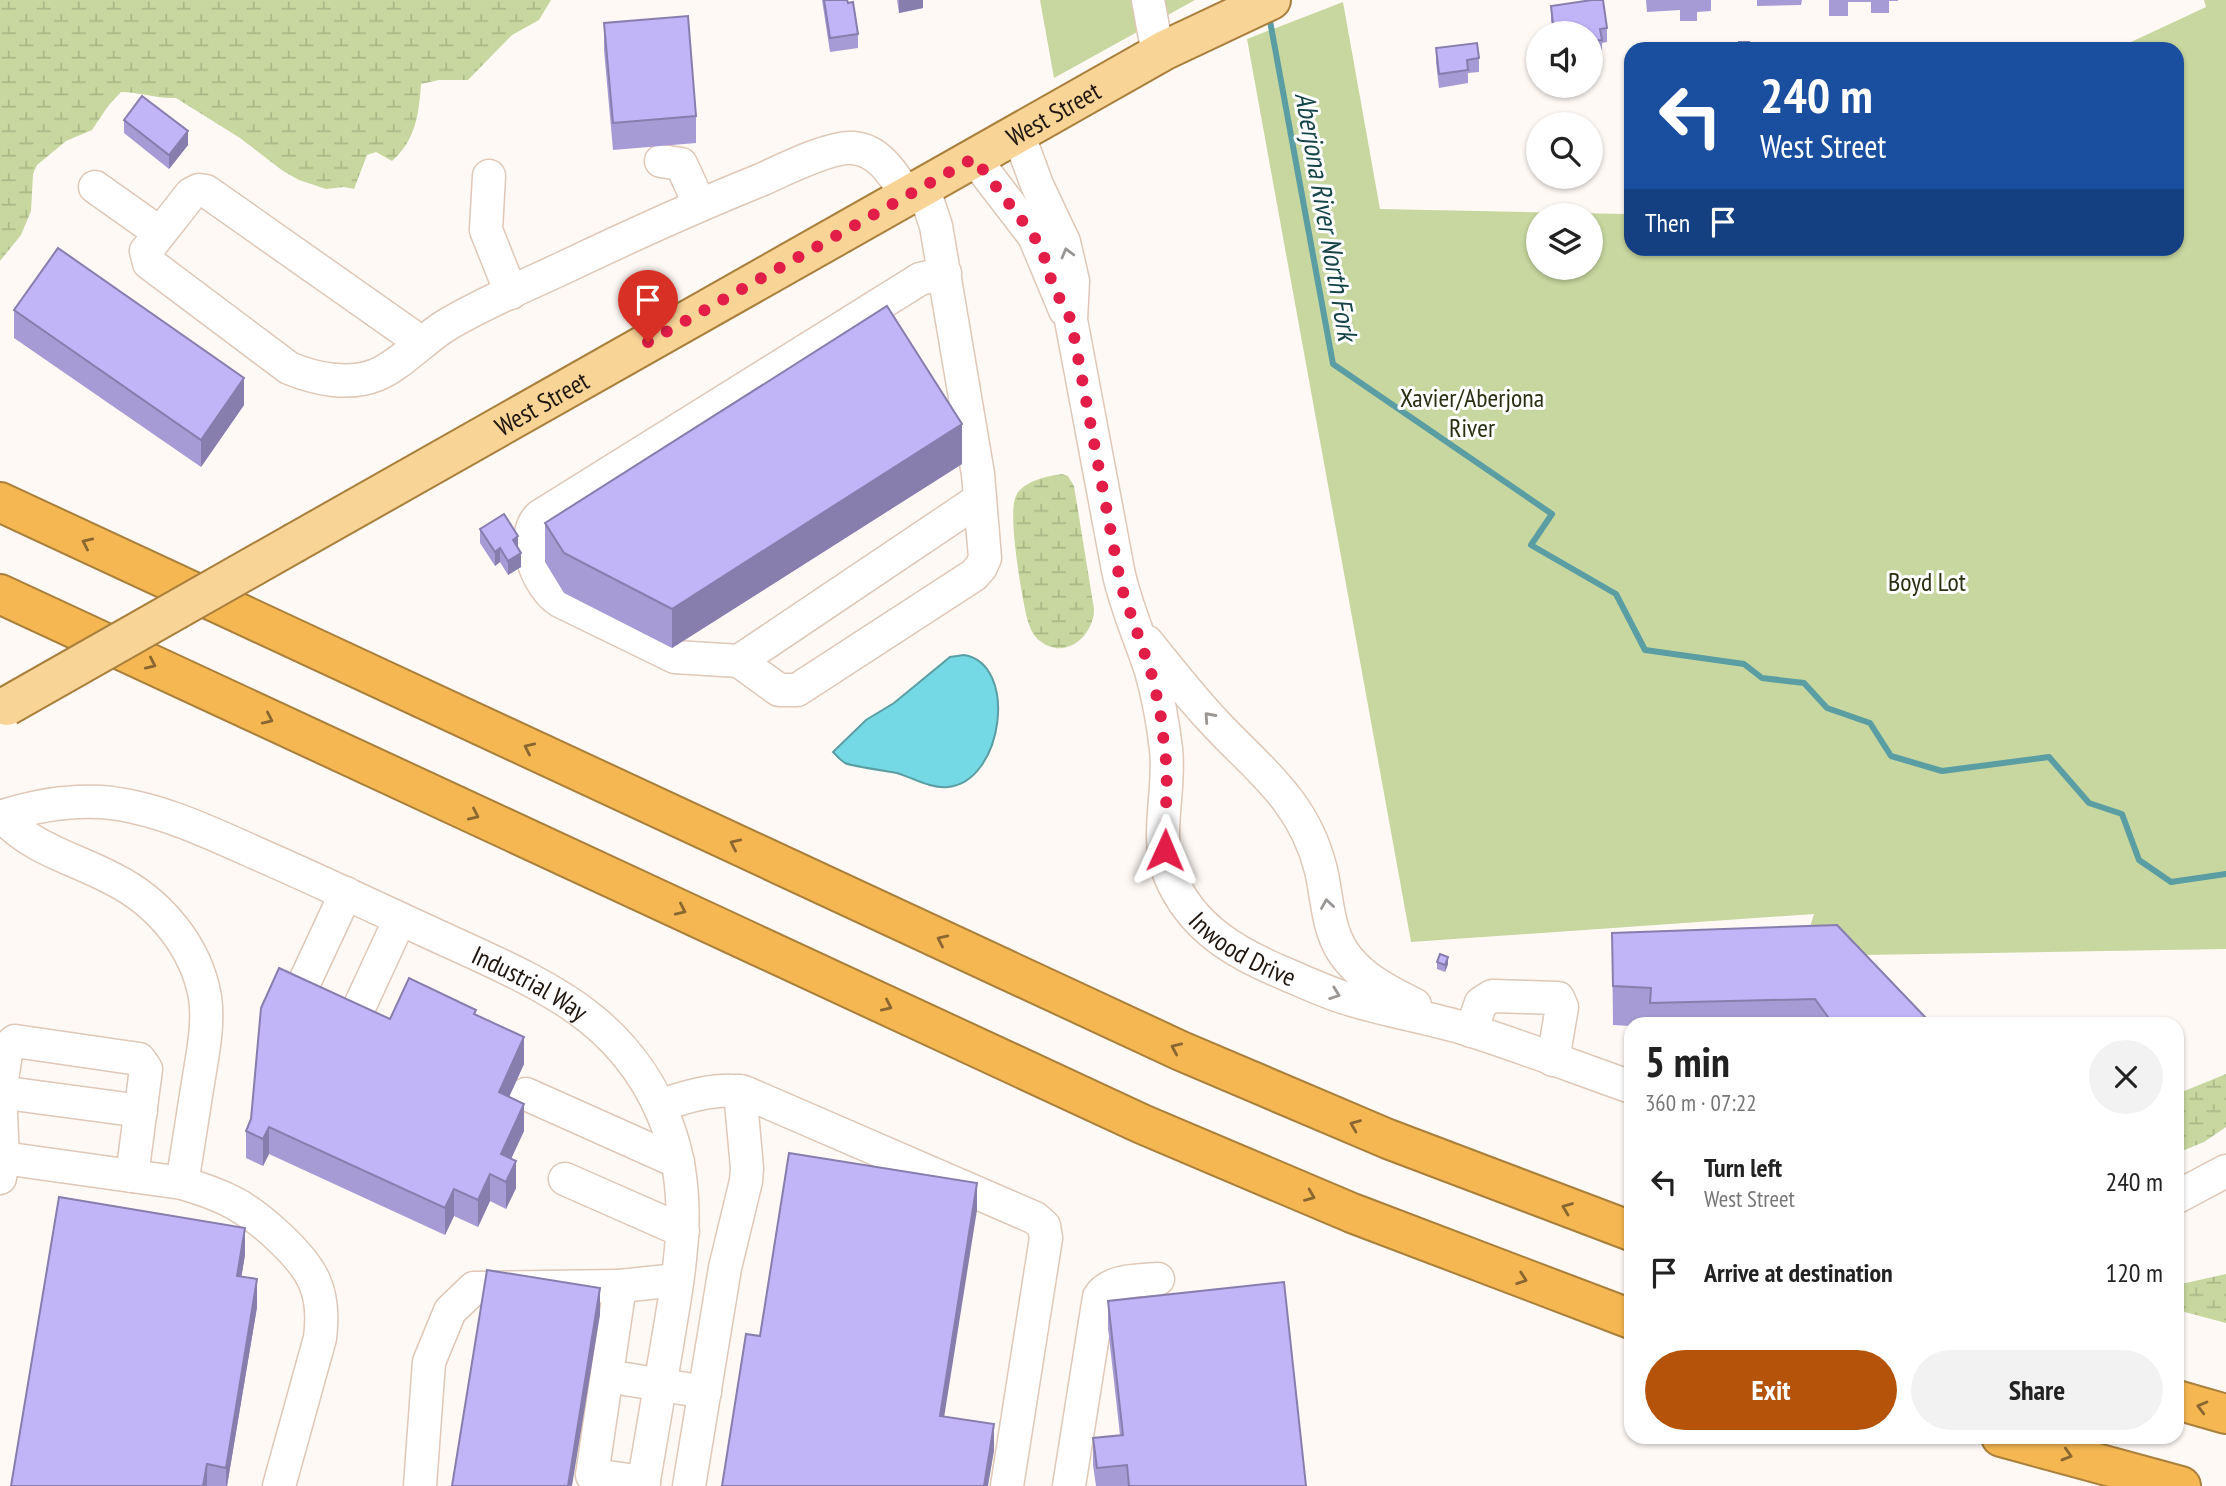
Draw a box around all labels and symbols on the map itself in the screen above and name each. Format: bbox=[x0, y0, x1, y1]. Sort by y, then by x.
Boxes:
street label: West Street bbox=[1000, 74, 1106, 153]
water label: Aberjona River North Fork bbox=[1287, 89, 1368, 346]
one-way arrow bbox=[1061, 247, 1075, 259]
pin bbox=[618, 270, 678, 342]
street label: West Street bbox=[489, 363, 594, 443]
park label: Xavier/Aberjona River bbox=[1400, 381, 1544, 444]
one-way arrow bbox=[82, 537, 94, 551]
park label: Boyd Lot bbox=[1888, 565, 1966, 598]
one-way arrow bbox=[144, 656, 156, 670]
one-way arrow bbox=[261, 711, 273, 725]
one-way arrow bbox=[1204, 712, 1217, 725]
one-way arrow bbox=[524, 742, 536, 756]
one-way arrow bbox=[467, 806, 479, 820]
position arrow bbox=[1128, 813, 1202, 887]
one-way arrow bbox=[730, 838, 743, 852]
one-way arrow bbox=[1320, 898, 1335, 910]
one-way arrow bbox=[673, 902, 686, 916]
street label: Inwood Drive bbox=[1182, 905, 1301, 993]
one-way arrow bbox=[937, 934, 949, 948]
street label: Industrial Way bbox=[467, 938, 595, 1028]
one-way arrow bbox=[1328, 986, 1340, 1000]
one-way arrow bbox=[880, 998, 892, 1012]
one-way arrow bbox=[1171, 1043, 1184, 1057]
one-way arrow bbox=[1350, 1120, 1362, 1134]
one-way arrow bbox=[1303, 1187, 1315, 1201]
one-way arrow bbox=[1561, 1202, 1573, 1216]
one-way arrow bbox=[1515, 1270, 1527, 1284]
one-way arrow bbox=[2196, 1401, 2208, 1415]
one-way arrow bbox=[2060, 1447, 2072, 1461]

